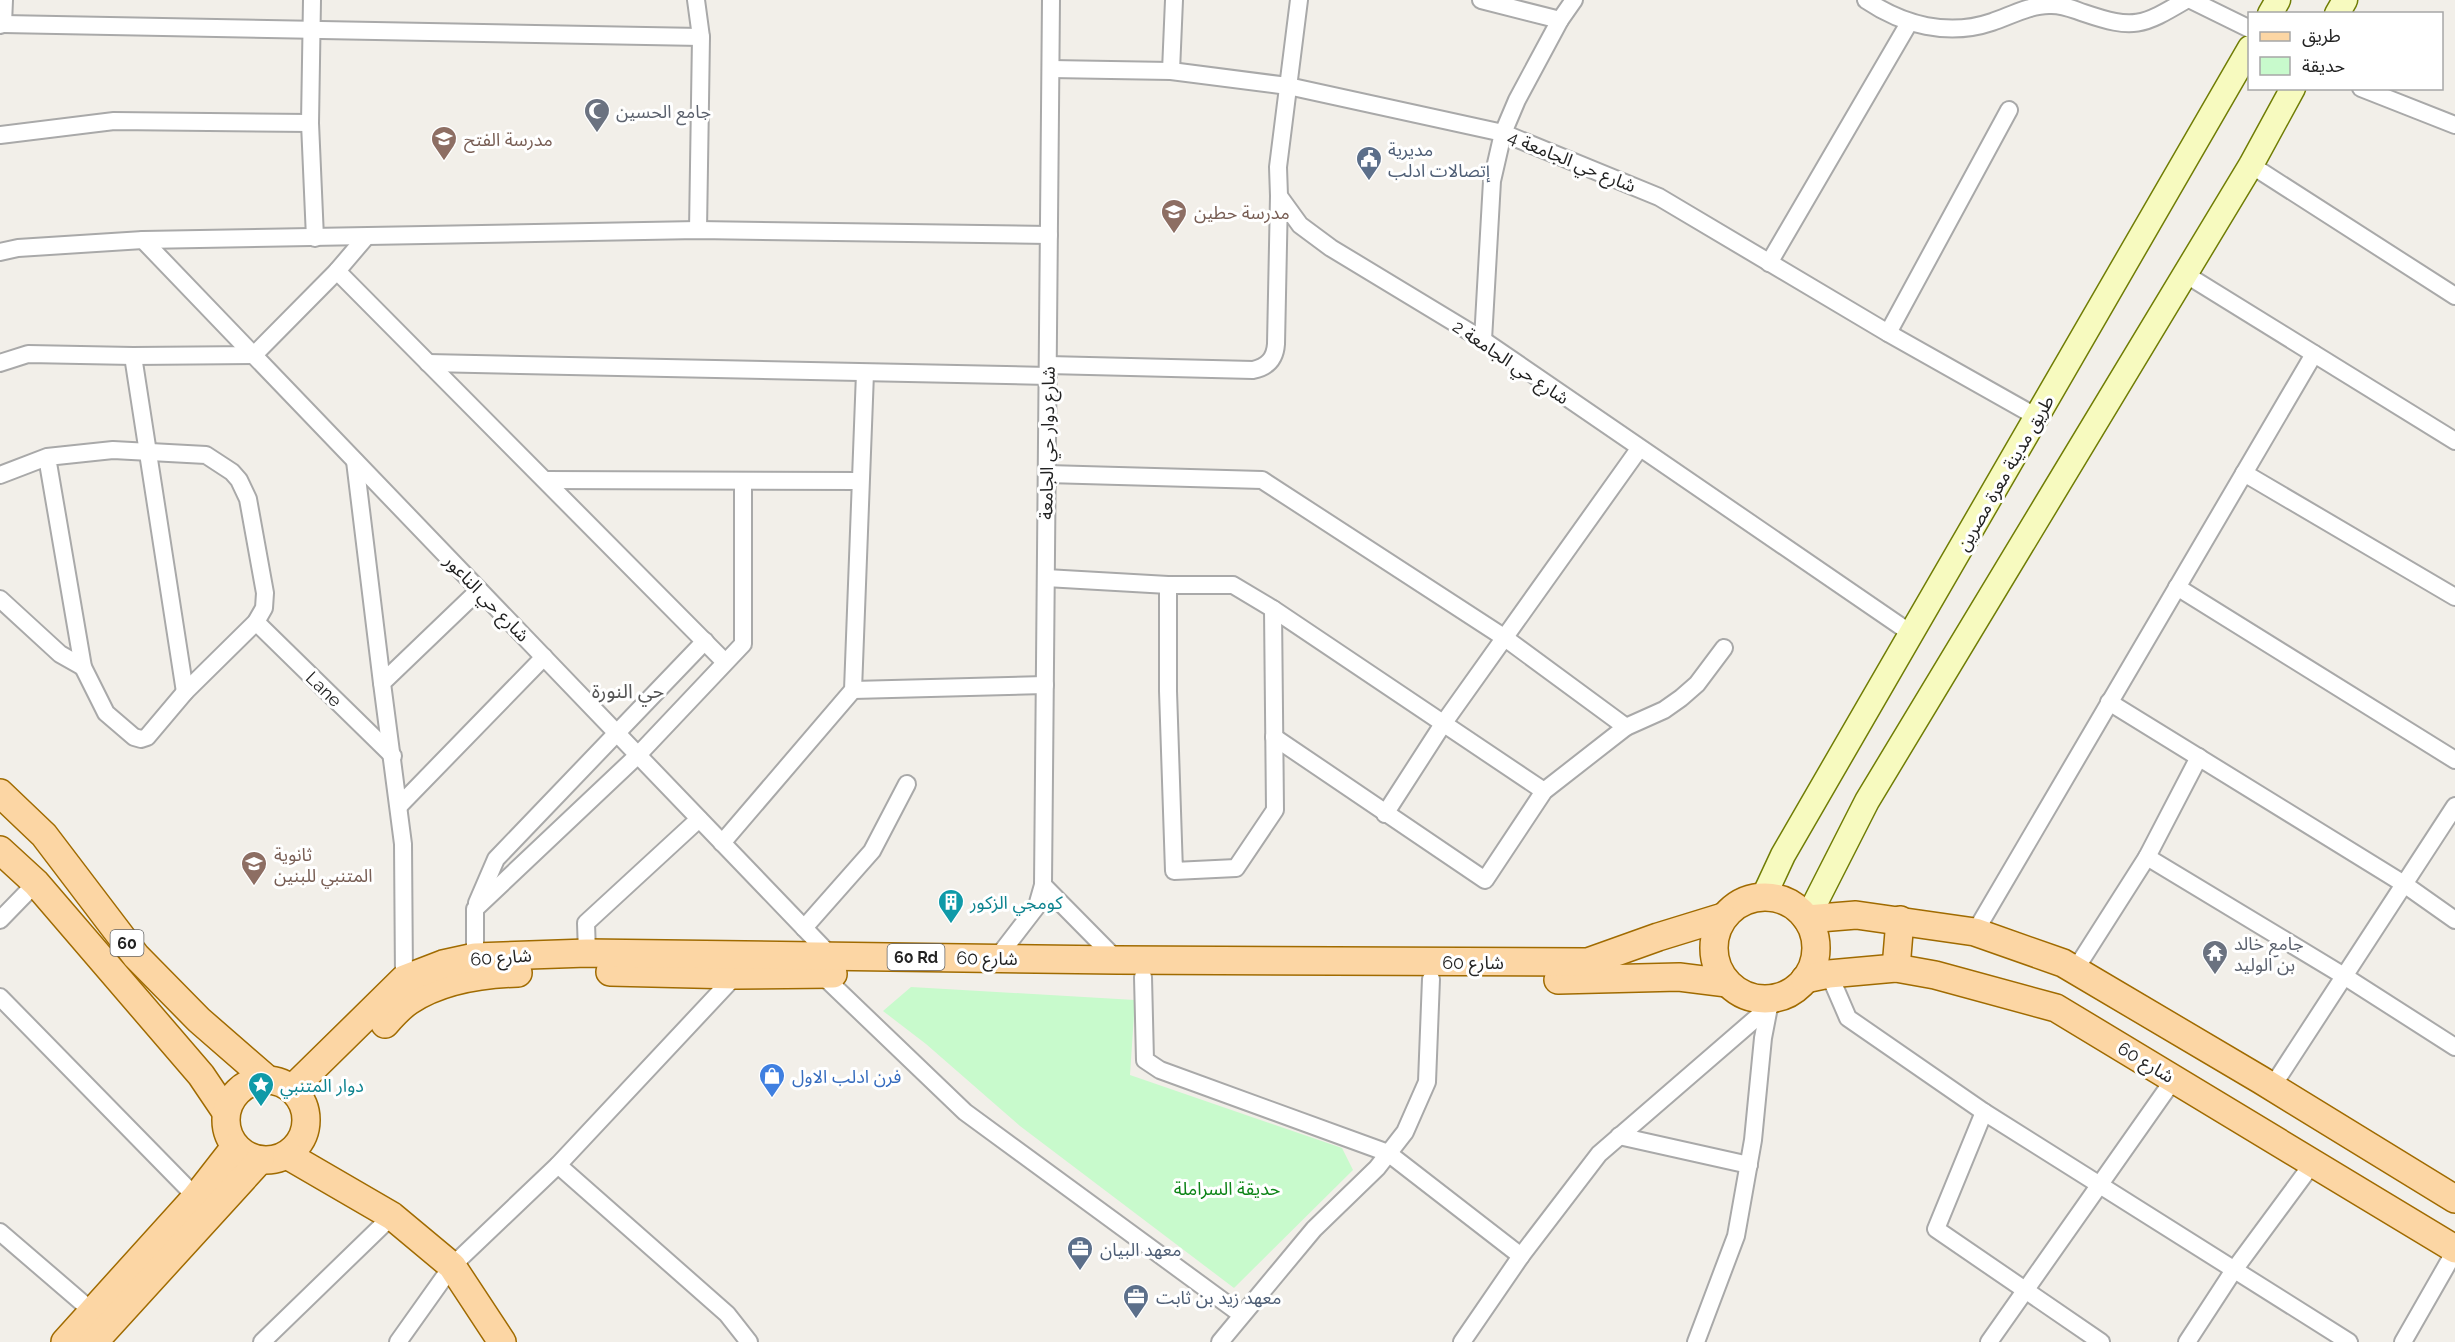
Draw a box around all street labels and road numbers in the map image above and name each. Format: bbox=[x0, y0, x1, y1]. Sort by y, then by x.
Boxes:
street label: شارع حي الجامعة 4 bbox=[1504, 126, 1639, 200]
street label: شارع حي الجامعة 2 bbox=[1447, 315, 1573, 412]
street label: شارع دوار حي الجامعة bbox=[1035, 366, 1063, 520]
street label: طريق مدينة معرة مصرين bbox=[1952, 392, 2059, 555]
street label: شارع حي الناعور bbox=[437, 549, 534, 649]
street label: Lane bbox=[302, 667, 346, 711]
road number: 60 bbox=[110, 930, 144, 956]
street label: شارع 60 bbox=[470, 944, 533, 974]
road number: 60 Rd bbox=[888, 944, 944, 970]
street label: شارع 60 bbox=[956, 947, 1018, 973]
street label: شارع 60 bbox=[1442, 952, 1504, 977]
street label: شارع 60 bbox=[2112, 1037, 2178, 1090]

